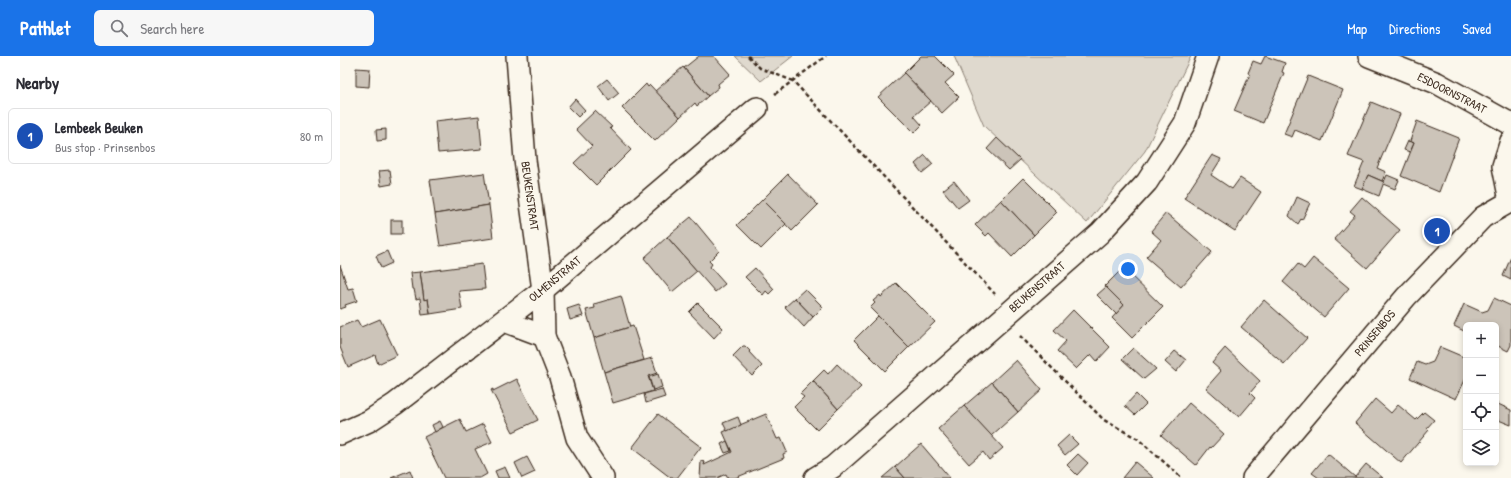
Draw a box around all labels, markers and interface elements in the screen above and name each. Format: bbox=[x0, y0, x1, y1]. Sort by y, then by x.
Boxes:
search box bbox=[94, 10, 374, 46]
text: Pathlet bbox=[20, 15, 70, 41]
icon: search bbox=[108, 17, 130, 39]
text: Search here bbox=[140, 18, 204, 39]
text: Map bbox=[1347, 19, 1367, 38]
text: Directions bbox=[1389, 19, 1440, 38]
text: Saved bbox=[1462, 19, 1491, 38]
street label: ESDOORNSTRAAT bbox=[1415, 68, 1490, 117]
text: Nearby bbox=[16, 71, 59, 94]
text: Lembeek Beuken bbox=[55, 117, 143, 138]
text: 1 bbox=[28, 127, 32, 145]
text: 80 m bbox=[300, 127, 323, 145]
text: Bus stop · Prinsenbos bbox=[55, 138, 155, 156]
street label: BEUKENSTRAAT bbox=[517, 160, 544, 232]
pin: 1 bbox=[1424, 216, 1450, 246]
street label: OLMENSTRAAT bbox=[525, 251, 585, 306]
street label: BEUKENSTRAAT bbox=[1005, 257, 1069, 316]
your location bbox=[1118, 259, 1138, 279]
street label: PRINSENBOS bbox=[1350, 305, 1399, 360]
map controls bbox=[1463, 322, 1499, 466]
button: + bbox=[1463, 322, 1499, 358]
button: − bbox=[1463, 358, 1499, 394]
button: locate bbox=[1463, 394, 1499, 430]
button: layers bbox=[1463, 430, 1499, 466]

